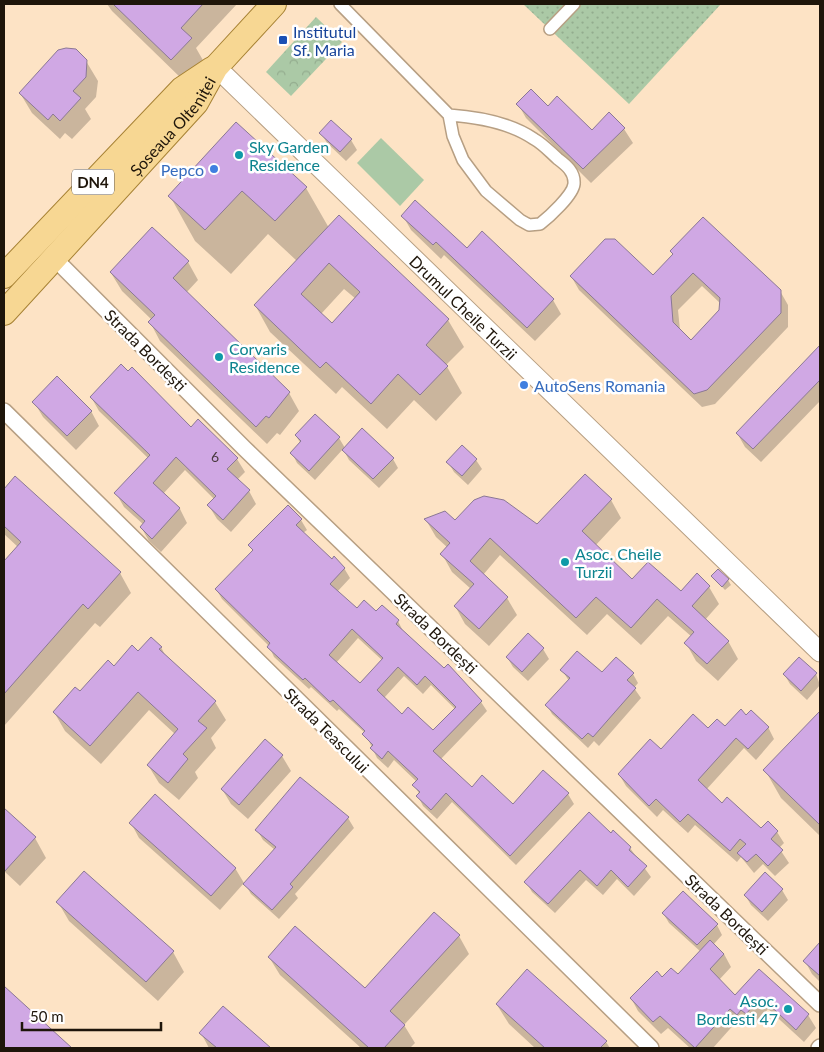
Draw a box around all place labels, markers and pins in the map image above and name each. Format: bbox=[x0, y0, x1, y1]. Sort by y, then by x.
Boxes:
place label: Institutul Sf. Maria bbox=[293, 22, 356, 59]
marker: Institutul Sf. Maria bbox=[277, 34, 289, 46]
place label: Sky Garden Residence bbox=[249, 137, 329, 174]
marker: Sky Garden Residence bbox=[233, 149, 245, 161]
place label: Pepco bbox=[161, 160, 204, 179]
marker: Pepco bbox=[208, 163, 220, 175]
place label: Corvaris Residence bbox=[229, 339, 300, 376]
marker: Corvaris Residence bbox=[213, 351, 225, 363]
place label: AutoSens Romania bbox=[534, 376, 666, 395]
marker: AutoSens Romania bbox=[518, 379, 530, 391]
place label: Asoc. Cheile Turzii bbox=[575, 544, 661, 581]
marker: Asoc. Cheile Turzii bbox=[559, 556, 571, 568]
place label: Asoc. Bordesti 47 bbox=[696, 991, 778, 1028]
marker: Asoc. Bordesti 47 bbox=[782, 1003, 794, 1015]

